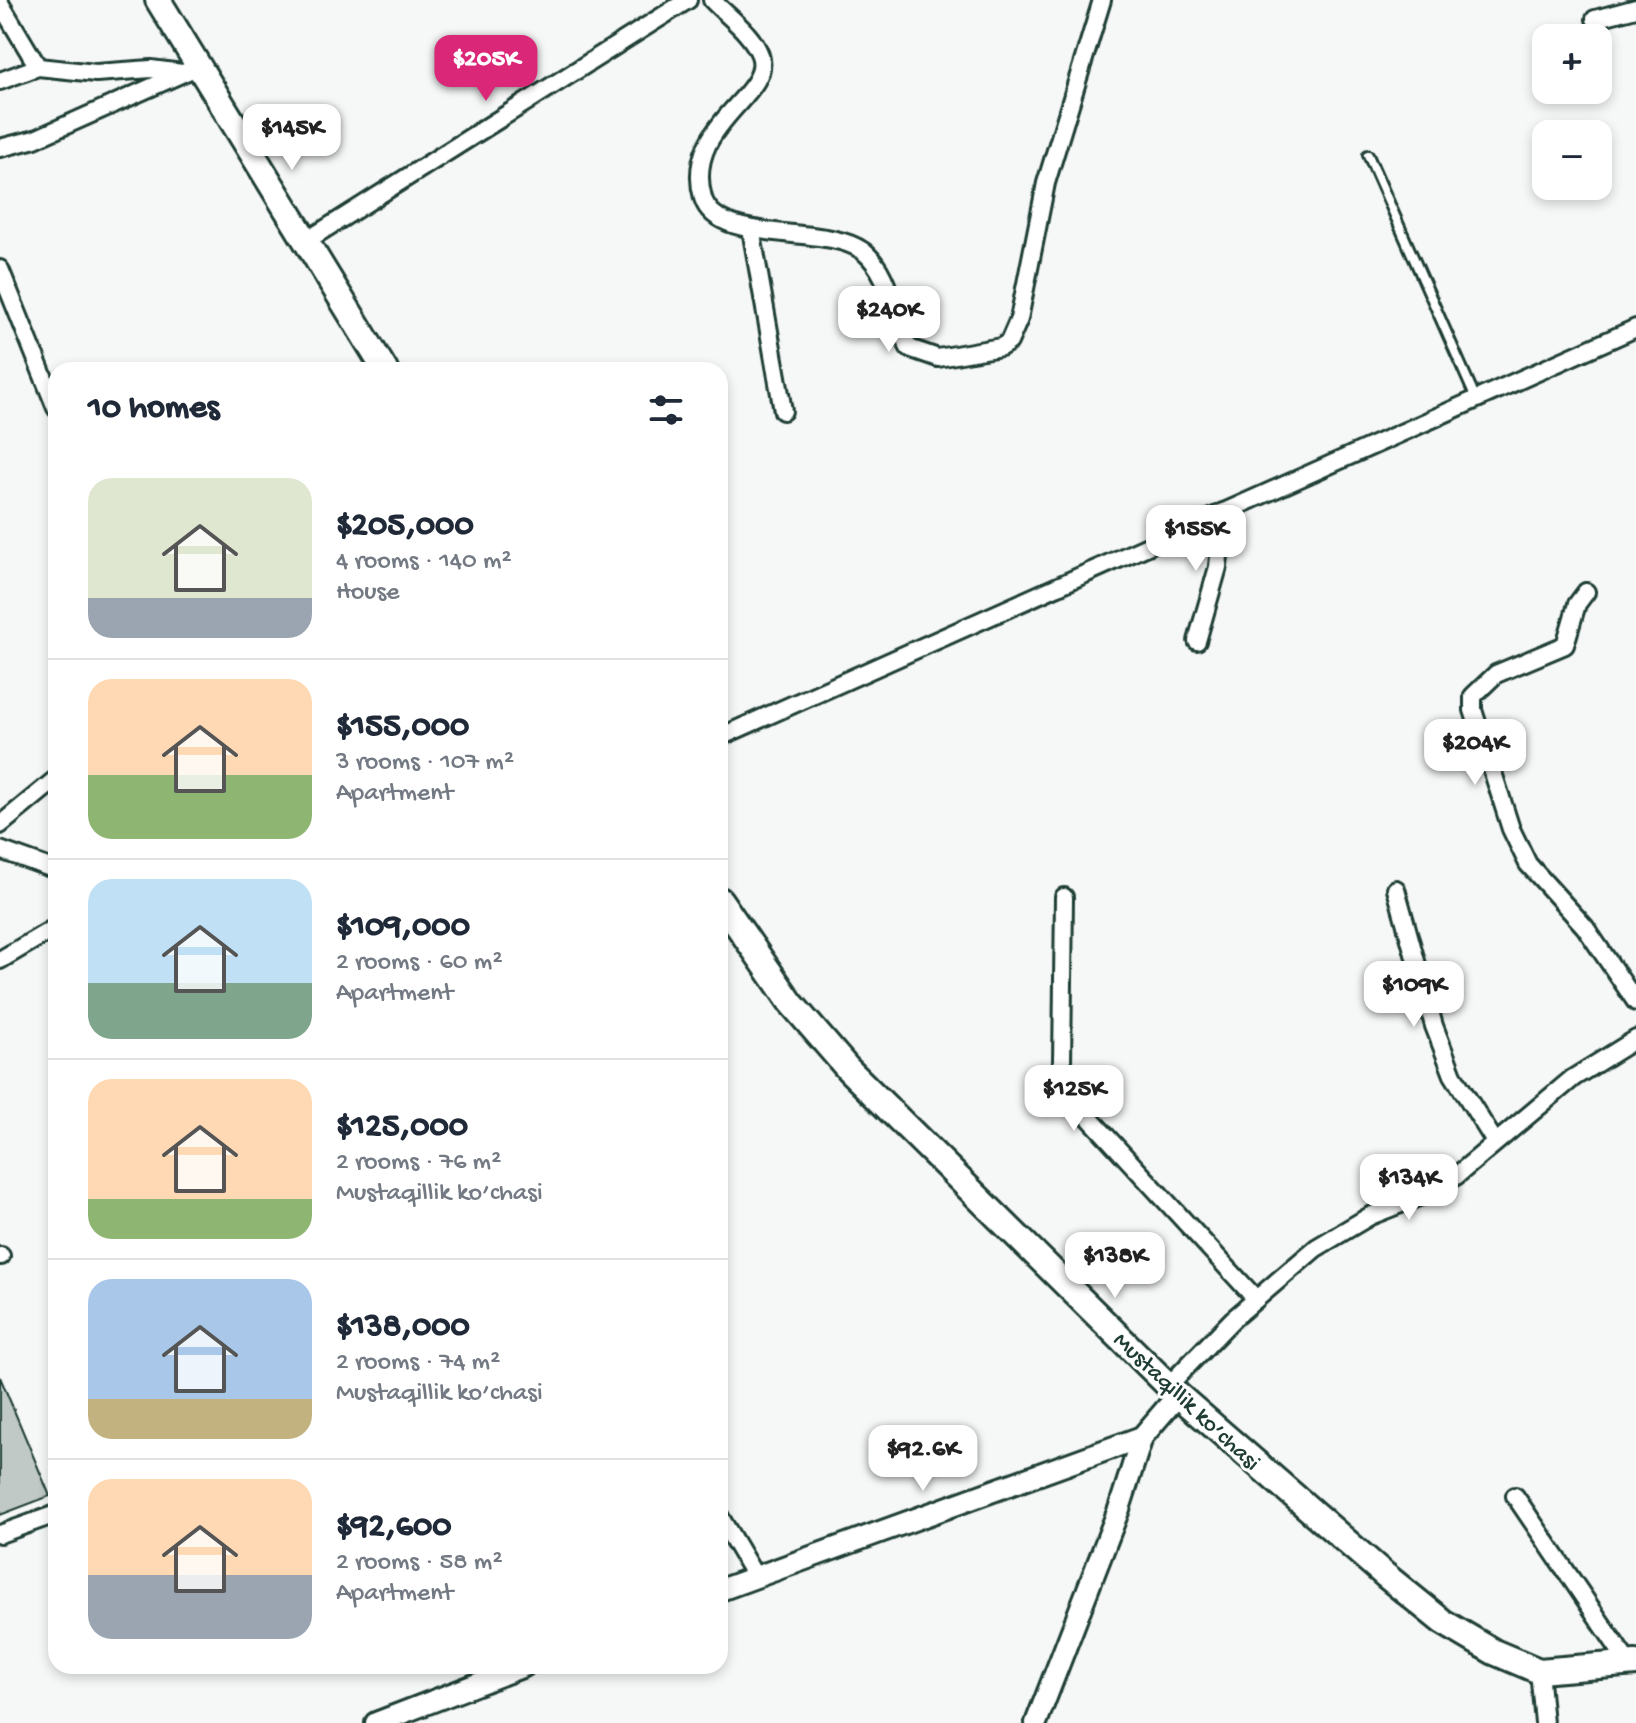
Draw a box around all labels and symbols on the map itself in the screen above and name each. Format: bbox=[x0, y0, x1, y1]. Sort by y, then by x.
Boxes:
pin: $205K bbox=[430, 35, 542, 103]
pin: $145K bbox=[236, 104, 348, 172]
pin: $240K bbox=[833, 286, 945, 354]
pin: $155K bbox=[1140, 505, 1252, 573]
pin: $204K bbox=[1419, 719, 1531, 787]
pin: $109K bbox=[1358, 961, 1470, 1029]
pin: $125K bbox=[1018, 1065, 1130, 1133]
pin: $134K bbox=[1353, 1154, 1465, 1222]
pin: $138K bbox=[1059, 1232, 1171, 1300]
street label: Mustaqillik ko’chasi bbox=[1106, 1327, 1265, 1478]
pin: $92.6K bbox=[858, 1425, 988, 1493]

